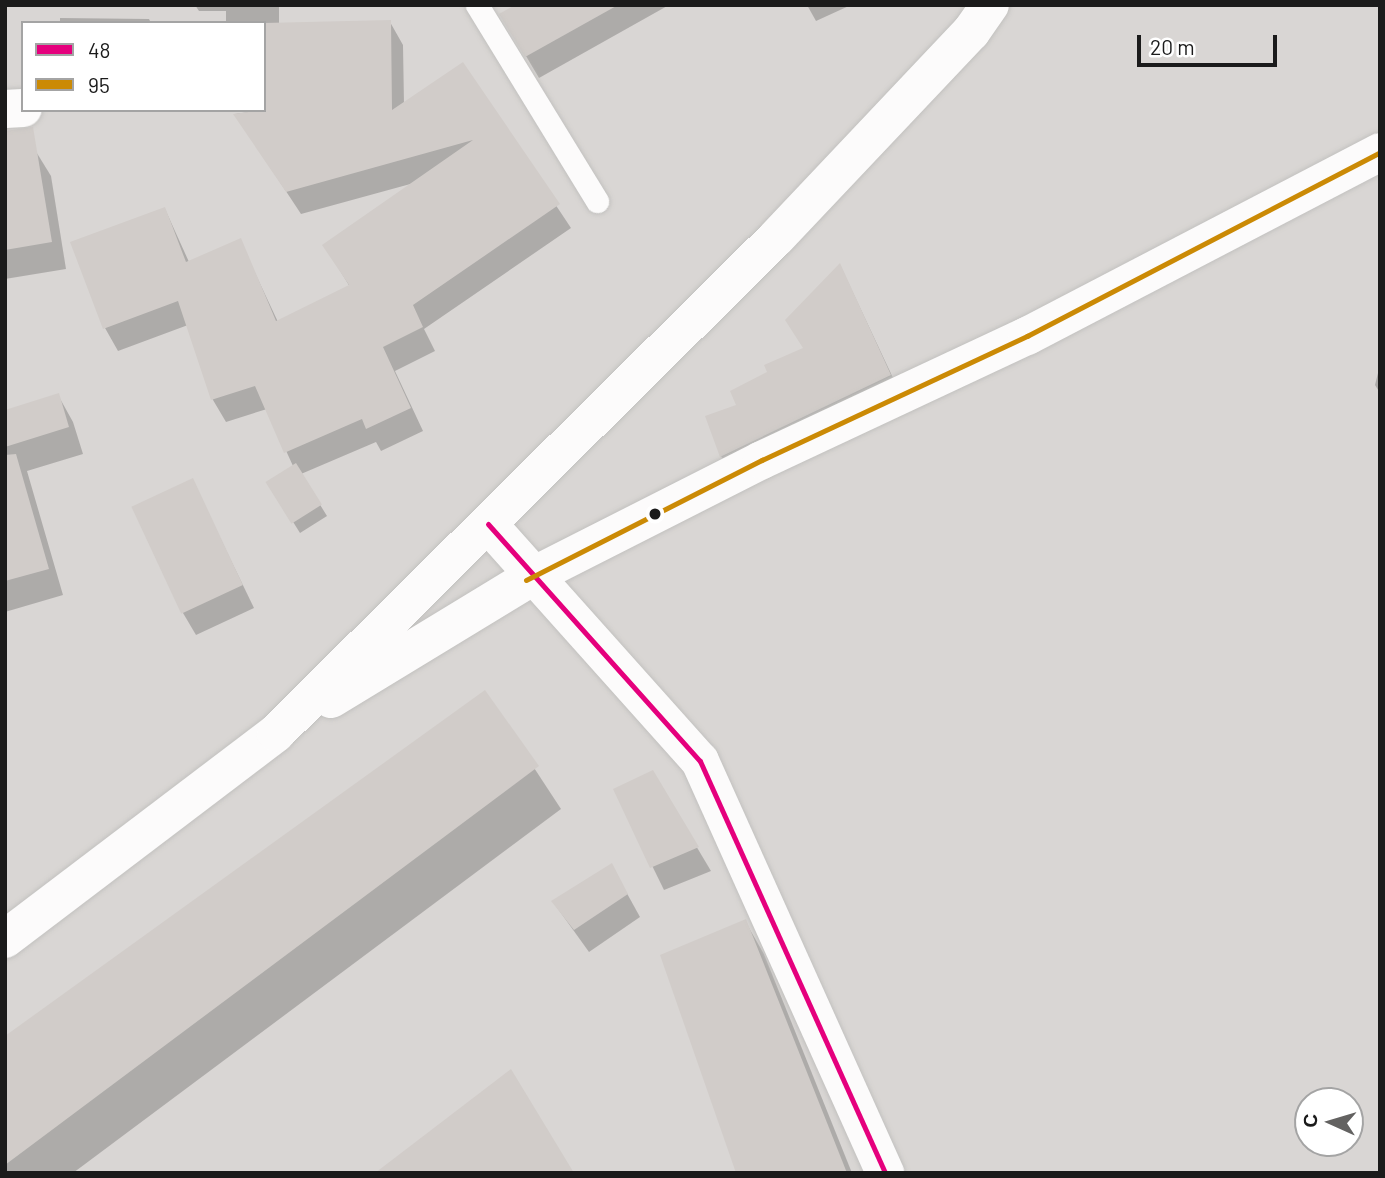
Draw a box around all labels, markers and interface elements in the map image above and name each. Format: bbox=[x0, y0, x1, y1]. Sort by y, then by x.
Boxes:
legend bbox=[21, 21, 266, 112]
scale bar bbox=[1140, 21, 1280, 65]
text: 20 m bbox=[1150, 34, 1195, 59]
text: 48 bbox=[88, 37, 111, 62]
text: 95 bbox=[88, 72, 110, 97]
unlabelled marker bbox=[648, 507, 662, 521]
north arrow bbox=[1294, 1087, 1364, 1157]
text: С bbox=[1298, 1113, 1321, 1128]

